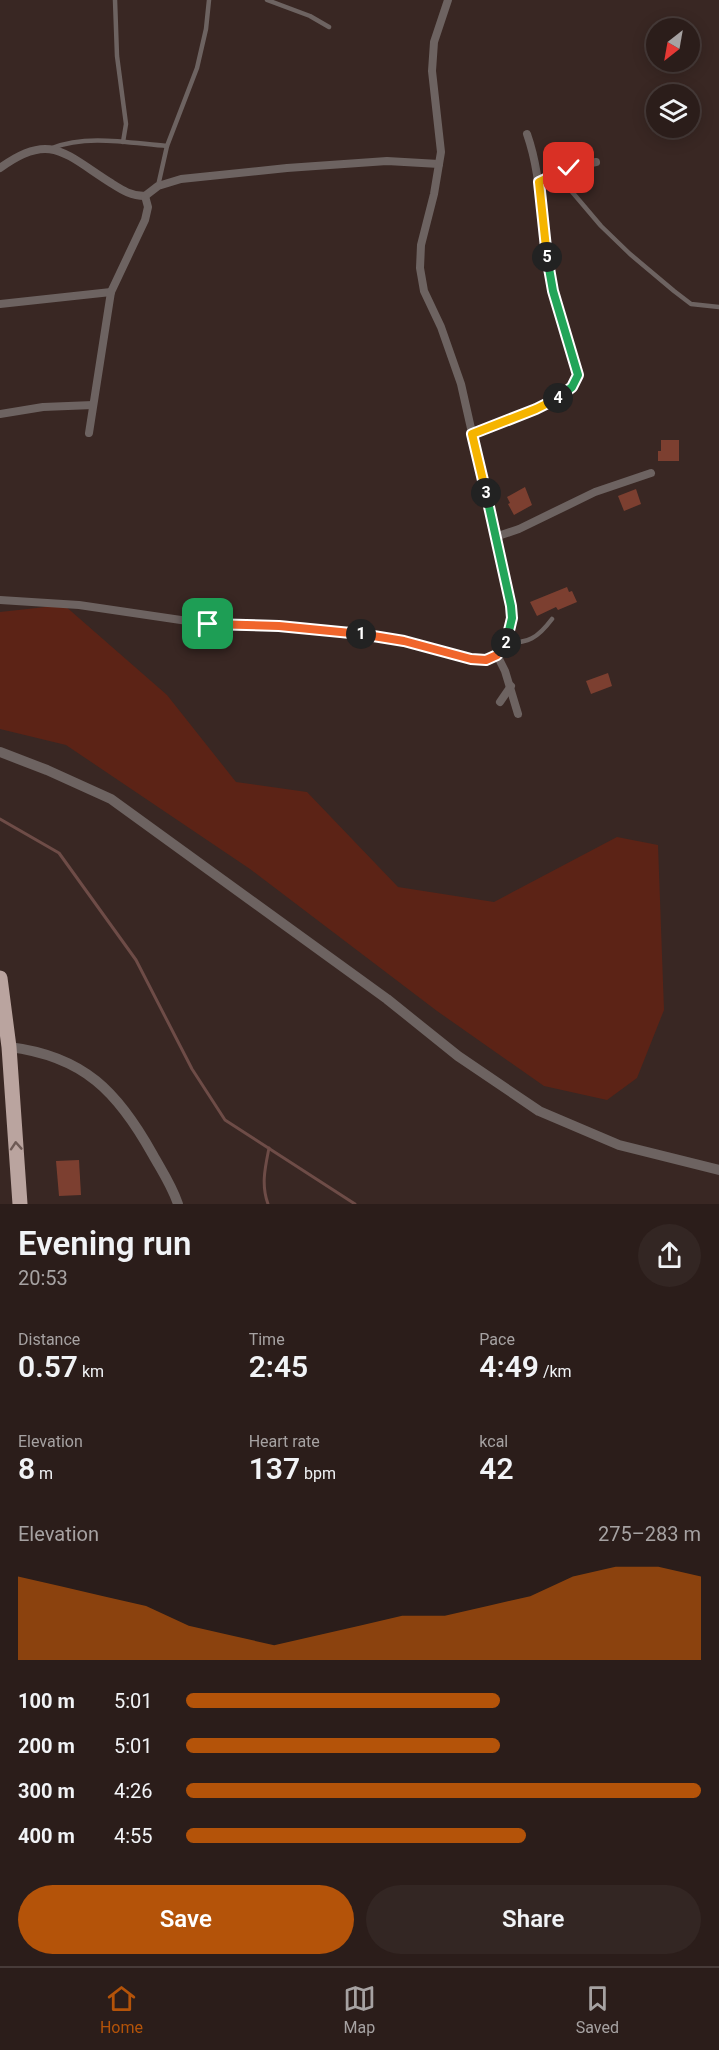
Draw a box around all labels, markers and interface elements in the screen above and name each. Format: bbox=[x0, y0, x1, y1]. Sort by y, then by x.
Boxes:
north arrow bbox=[646, 18, 700, 72]
map controls bbox=[646, 18, 700, 138]
button: layers bbox=[646, 84, 700, 138]
pin bbox=[543, 142, 594, 193]
icon: check bbox=[552, 151, 585, 184]
pin: 5 bbox=[532, 242, 562, 272]
text: 5 bbox=[542, 247, 552, 266]
pin: 4 bbox=[543, 383, 573, 413]
text: 4 bbox=[553, 388, 563, 407]
pin: 3 bbox=[471, 478, 501, 508]
text: 3 bbox=[481, 483, 491, 502]
pin bbox=[182, 598, 233, 649]
icon: arrive bbox=[191, 607, 224, 640]
pin: 1 bbox=[346, 619, 376, 649]
text: 1 bbox=[356, 624, 366, 643]
pin: 2 bbox=[491, 628, 521, 658]
text: 2 bbox=[501, 633, 511, 652]
one-way arrow bbox=[10, 1141, 23, 1150]
text: Evening run bbox=[18, 1224, 191, 1263]
button: share bbox=[638, 1224, 701, 1287]
text: 20:53 bbox=[18, 1266, 68, 1290]
text: Distance bbox=[18, 1330, 80, 1349]
text: Time bbox=[249, 1330, 285, 1349]
text: Pace bbox=[479, 1330, 515, 1349]
text: 0.57 bbox=[18, 1349, 78, 1384]
text: 2:45 bbox=[249, 1349, 308, 1384]
text: 4:49 bbox=[479, 1349, 539, 1384]
text: km bbox=[78, 1362, 104, 1381]
text: /km bbox=[539, 1362, 572, 1381]
text: Elevation bbox=[18, 1432, 83, 1451]
text: Heart rate bbox=[249, 1432, 320, 1451]
text: kcal bbox=[479, 1432, 508, 1451]
text: 8 bbox=[18, 1451, 35, 1486]
text: 137 bbox=[249, 1451, 300, 1486]
text: 42 bbox=[479, 1451, 514, 1486]
text: m bbox=[35, 1464, 53, 1483]
text: bpm bbox=[300, 1464, 336, 1483]
text: Elevation bbox=[18, 1522, 99, 1546]
text: 275–283 m bbox=[598, 1522, 701, 1546]
text: 100 m bbox=[18, 1689, 75, 1713]
text: 5:01 bbox=[114, 1689, 153, 1713]
text: 200 m bbox=[18, 1734, 75, 1758]
text: 5:01 bbox=[114, 1734, 153, 1758]
text: 300 m bbox=[18, 1779, 75, 1803]
text: 4:26 bbox=[114, 1779, 153, 1803]
text: 400 m bbox=[18, 1824, 75, 1848]
text: 4:55 bbox=[114, 1824, 153, 1848]
button: Save bbox=[18, 1885, 354, 1954]
button: Share bbox=[366, 1885, 701, 1954]
tab: Home bbox=[100, 1982, 143, 2037]
tab: Map bbox=[343, 1982, 376, 2037]
tab: Saved bbox=[576, 1982, 619, 2037]

